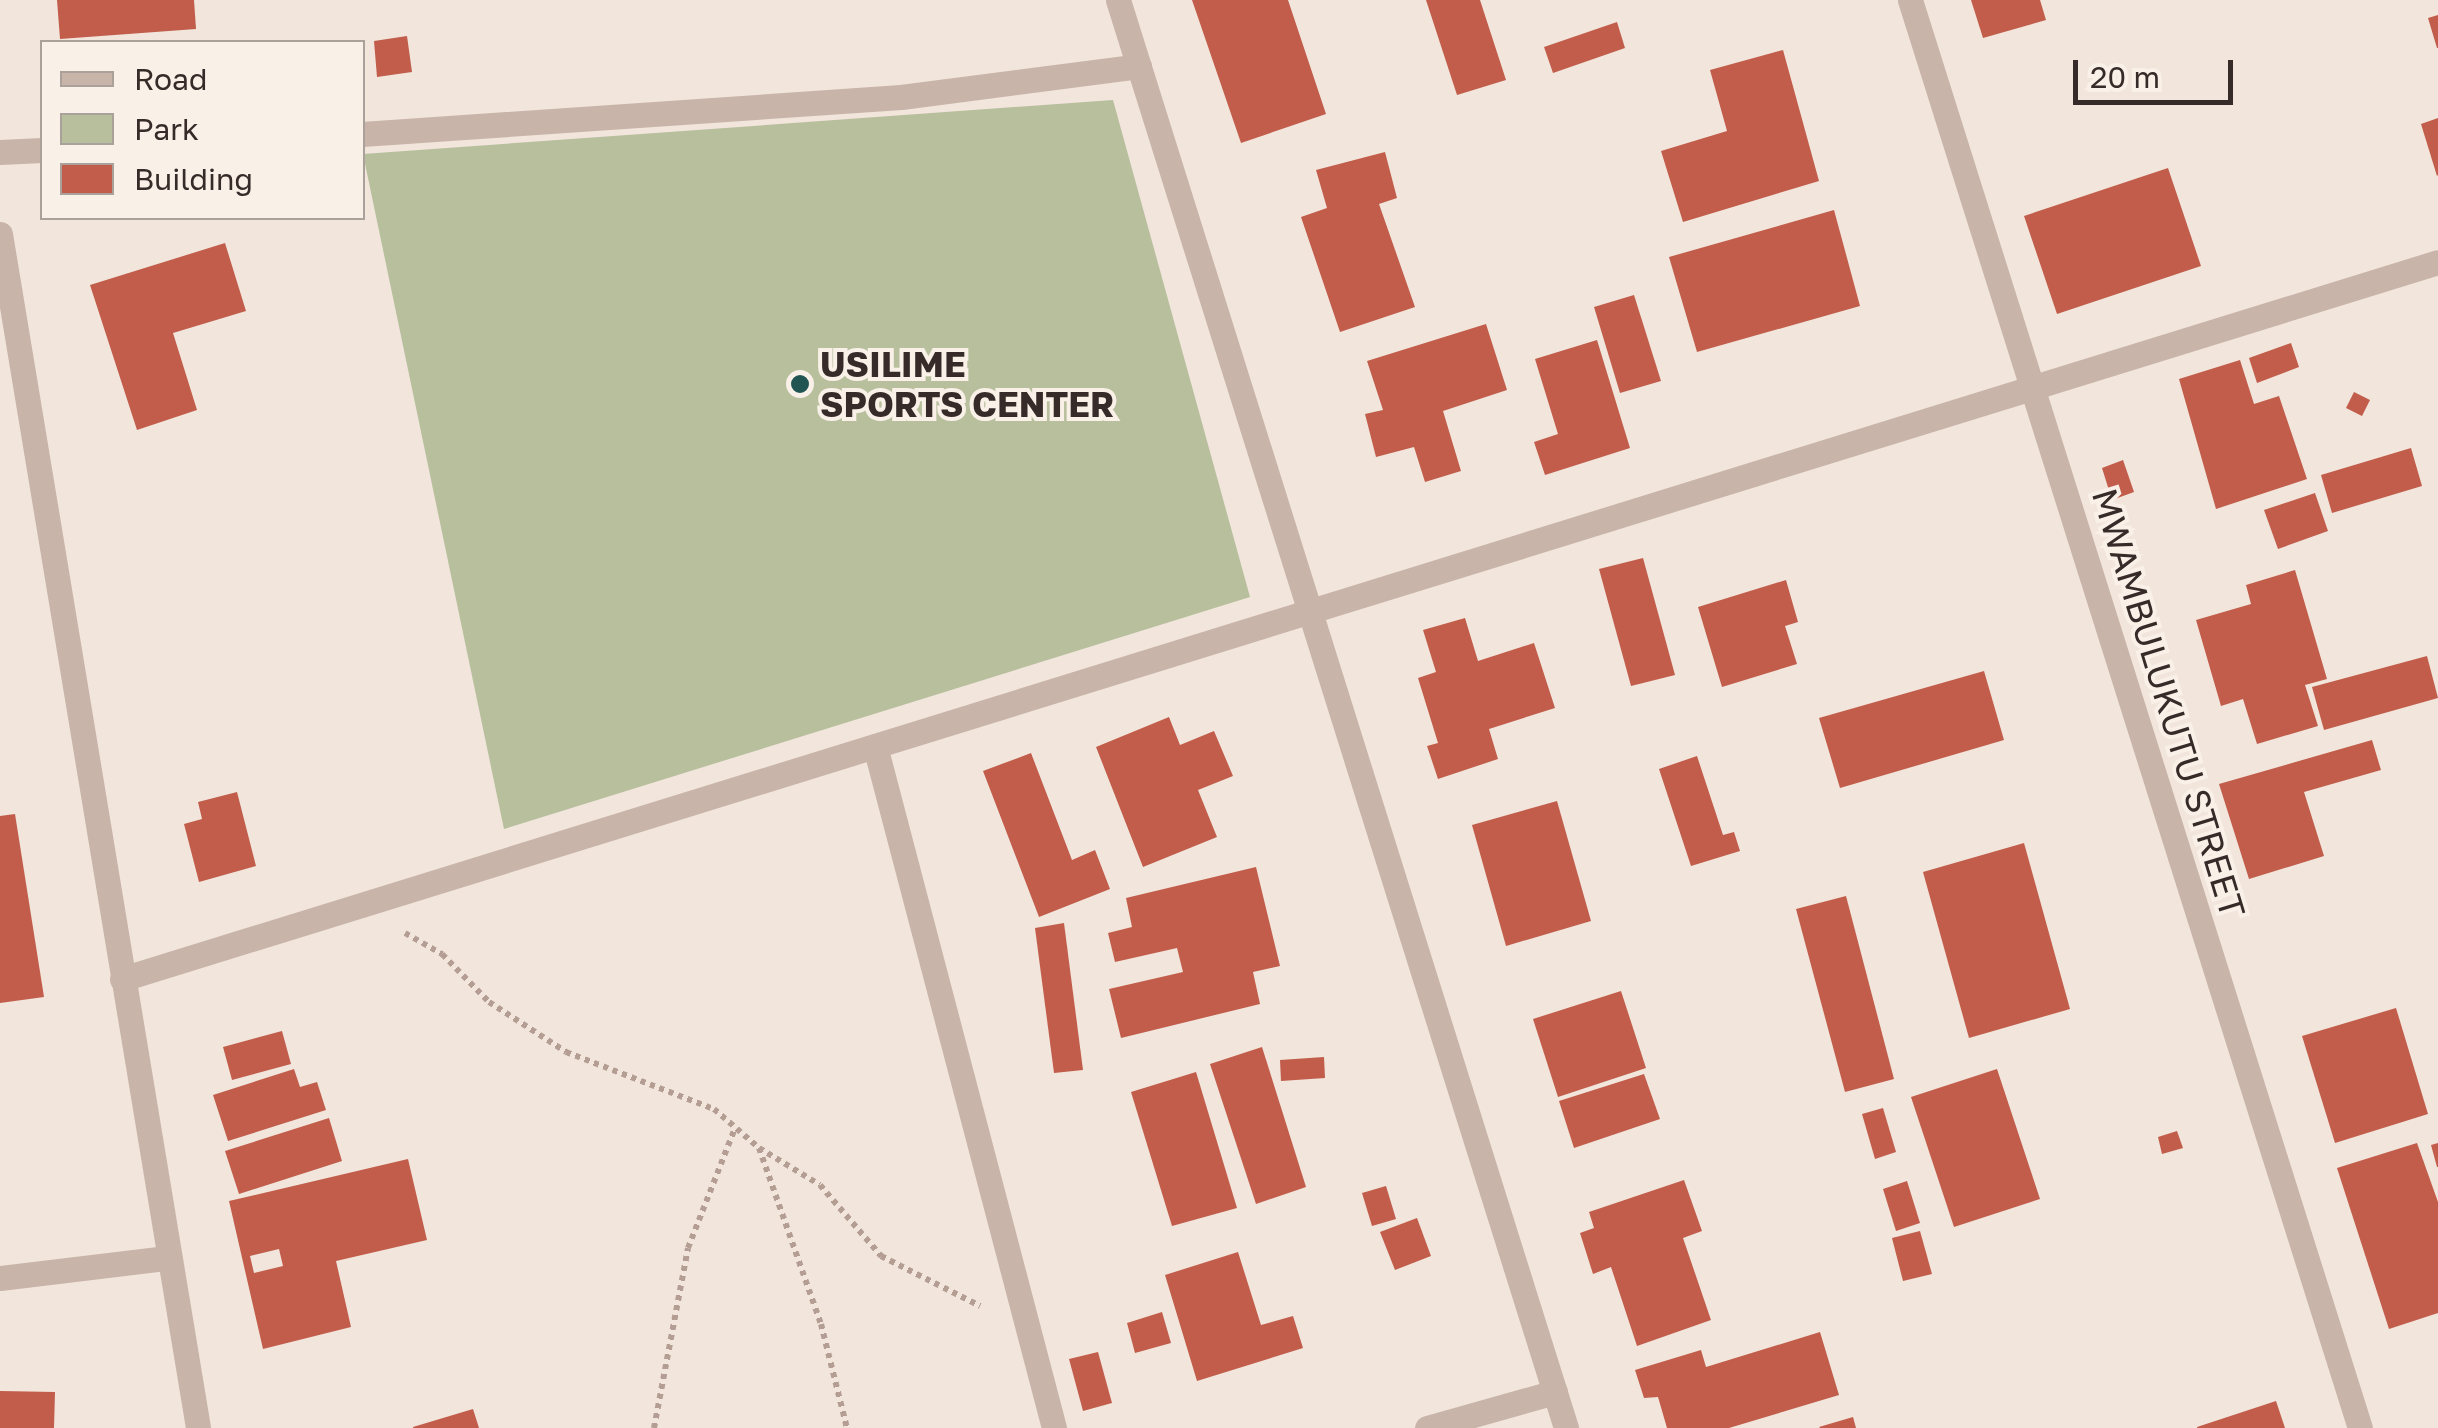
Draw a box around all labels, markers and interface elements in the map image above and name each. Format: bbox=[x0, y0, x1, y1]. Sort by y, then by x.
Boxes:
legend bbox=[40, 40, 365, 220]
scale bar bbox=[2078, 40, 2238, 102]
text: 20 m bbox=[2090, 59, 2160, 95]
text: Road bbox=[134, 61, 208, 97]
text: Park bbox=[134, 111, 199, 147]
text: Building bbox=[134, 161, 253, 197]
place label: USILIME SPORTS CENTER bbox=[820, 343, 1114, 425]
marker: USILIME SPORTS CENTER bbox=[789, 373, 811, 395]
street label: MWAMBULUKUTU STREET bbox=[2084, 483, 2254, 923]

